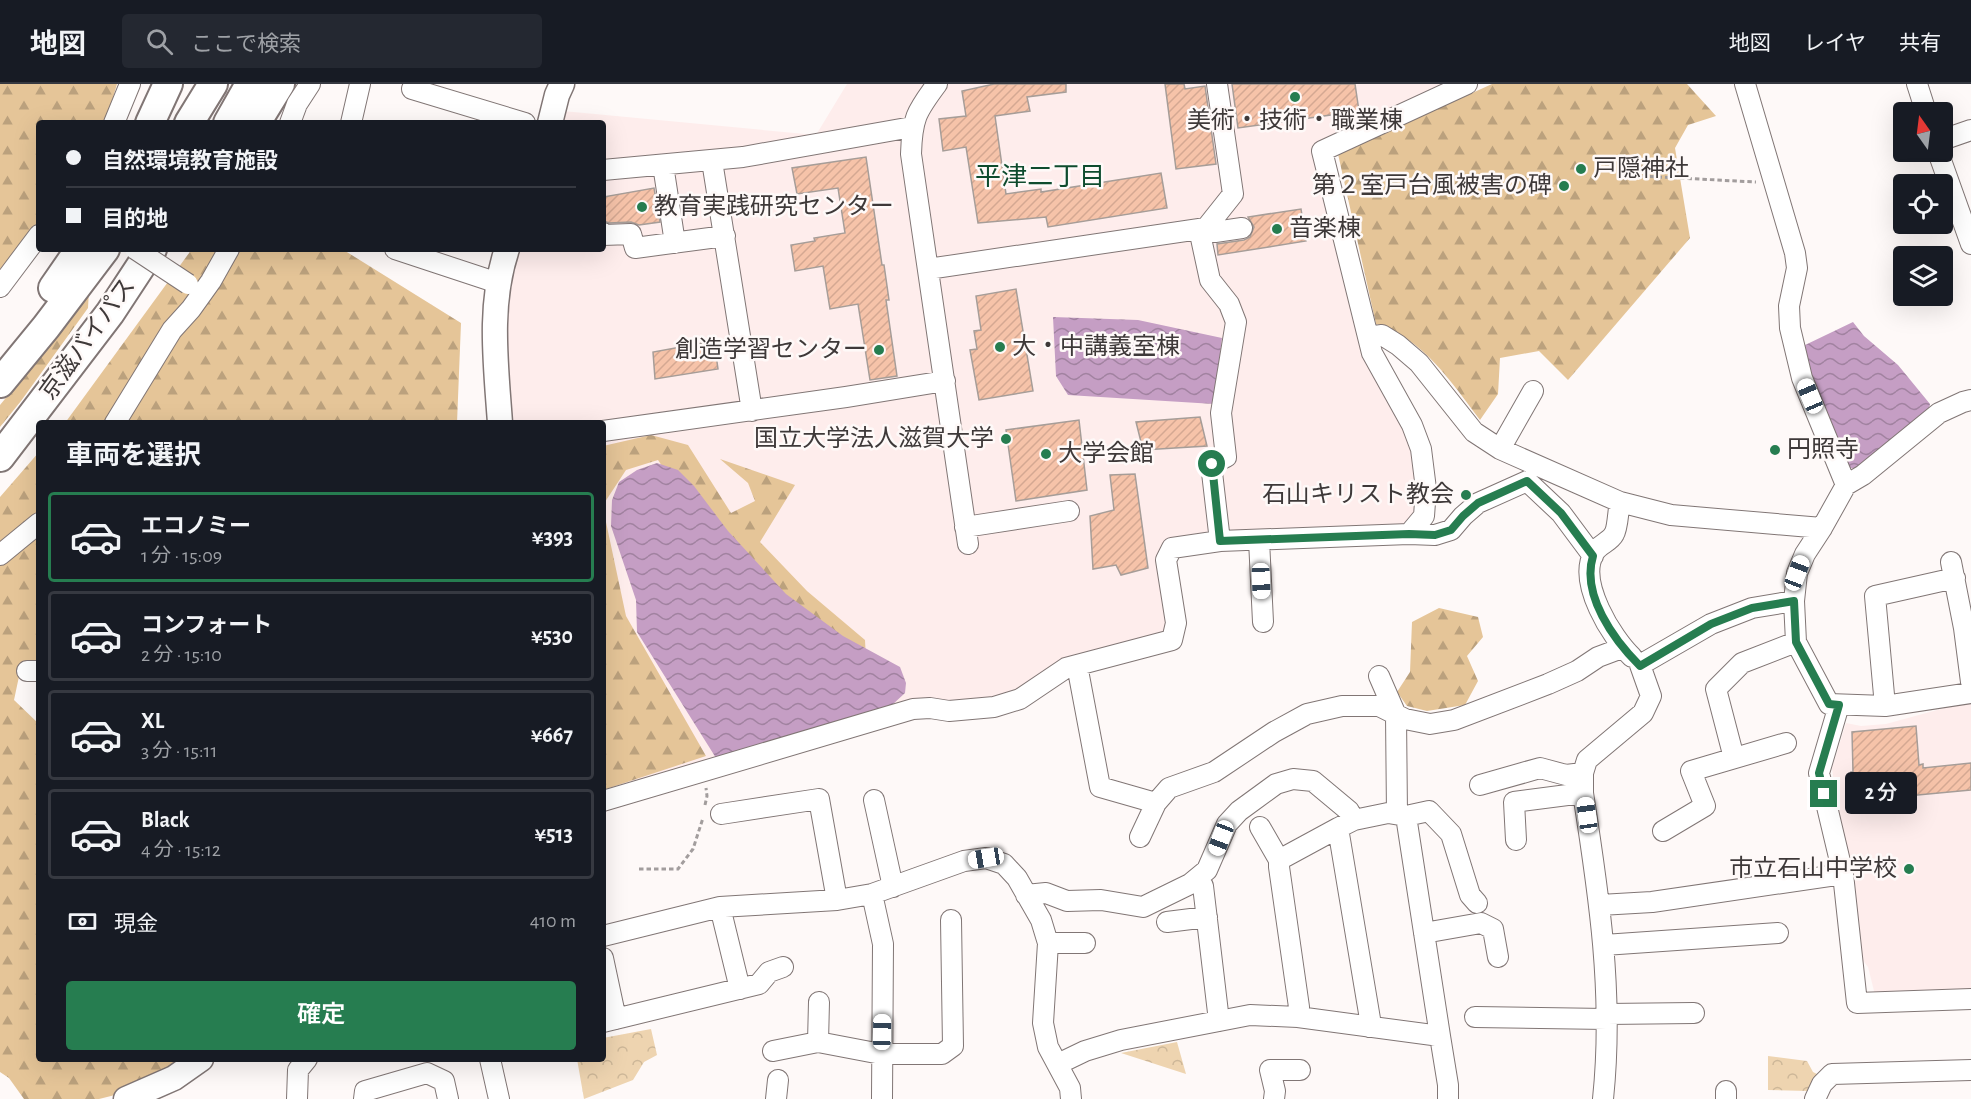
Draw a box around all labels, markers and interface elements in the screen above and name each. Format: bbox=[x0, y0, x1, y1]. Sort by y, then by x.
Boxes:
search box bbox=[122, 14, 542, 68]
icon: search bbox=[143, 25, 176, 58]
text: 地図 bbox=[30, 31, 86, 59]
text: ここで検索 bbox=[191, 33, 301, 55]
text: 地図 bbox=[1729, 33, 1771, 54]
text: レイヤ bbox=[1804, 33, 1866, 54]
text: 共有 bbox=[1899, 33, 1941, 54]
marker: 美術・技術・職業棟 bbox=[1288, 90, 1302, 104]
north arrow bbox=[1893, 102, 1953, 162]
map controls bbox=[1893, 102, 1953, 306]
place label: 美術・技術・職業棟 bbox=[1187, 107, 1403, 133]
text: 自然環境教育施設 bbox=[102, 150, 278, 172]
place label: 戸隠神社 bbox=[1593, 155, 1689, 181]
marker: 戸隠神社 bbox=[1574, 162, 1588, 176]
district label: 平津二丁目 bbox=[975, 163, 1105, 190]
place label: 第２室戸台風被害の碑 bbox=[1312, 172, 1552, 198]
button: locate bbox=[1893, 174, 1953, 234]
marker: 第２室戸台風被害の碑 bbox=[1557, 179, 1571, 193]
place label: 教育実践研究センター bbox=[654, 193, 894, 219]
marker: 教育実践研究センター bbox=[635, 200, 649, 214]
text: 目的地 bbox=[102, 208, 168, 230]
place label: 音楽棟 bbox=[1289, 215, 1361, 241]
marker: 音楽棟 bbox=[1270, 222, 1284, 236]
button: layers bbox=[1893, 246, 1953, 306]
street label: 京滋バイパス bbox=[34, 273, 140, 404]
place label: 大・中講義室棟 bbox=[1012, 333, 1180, 359]
place label: 創造学習センター bbox=[675, 336, 867, 362]
marker: 大・中講義室棟 bbox=[993, 340, 1007, 354]
marker: 創造学習センター bbox=[872, 343, 886, 357]
car bbox=[1795, 376, 1825, 416]
place label: 国立大学法人滋賀大学 bbox=[754, 425, 994, 451]
marker: 国立大学法人滋賀大学 bbox=[999, 432, 1013, 446]
place label: 円照寺 bbox=[1787, 437, 1859, 462]
place label: 大学会館 bbox=[1058, 440, 1154, 466]
text: 車両を選択 bbox=[66, 442, 201, 469]
marker: 円照寺 bbox=[1768, 443, 1782, 457]
marker: 大学会館 bbox=[1039, 447, 1053, 461]
route start bbox=[1198, 450, 1225, 477]
place label: 石山キリスト教会 bbox=[1262, 481, 1454, 507]
marker: 石山キリスト教会 bbox=[1459, 488, 1473, 502]
icon: car bbox=[69, 510, 123, 564]
text: エコノミー bbox=[141, 515, 251, 537]
text: ¥393 bbox=[532, 526, 573, 548]
text: 1 分 · 15:09 bbox=[141, 546, 222, 566]
car bbox=[1782, 553, 1812, 593]
car bbox=[1251, 563, 1271, 599]
icon: car bbox=[69, 609, 123, 663]
text: コンフォート bbox=[141, 614, 272, 636]
text: ¥530 bbox=[531, 625, 573, 647]
text: 2 分 · 15:10 bbox=[141, 645, 222, 665]
icon: car bbox=[69, 708, 123, 762]
text: XL bbox=[141, 710, 164, 732]
text: ¥667 bbox=[531, 724, 573, 746]
text: 3 分 · 15:11 bbox=[141, 741, 217, 761]
callout: 2 分 bbox=[1845, 773, 1917, 815]
route end bbox=[1810, 780, 1837, 807]
text: 2 分 bbox=[1865, 783, 1897, 803]
car bbox=[1576, 796, 1598, 834]
icon: car bbox=[69, 807, 123, 861]
text: Black bbox=[141, 809, 189, 831]
car bbox=[1206, 818, 1236, 858]
text: ¥513 bbox=[535, 823, 573, 845]
text: 4 分 · 15:12 bbox=[141, 840, 221, 860]
car bbox=[967, 846, 1005, 870]
place label: 市立石山中学校 bbox=[1729, 855, 1897, 881]
marker: 市立石山中学校 bbox=[1902, 862, 1916, 876]
icon: cash bbox=[66, 905, 99, 938]
text: 410 m bbox=[530, 911, 576, 931]
text: 現金 bbox=[114, 913, 158, 935]
button: 確定 bbox=[66, 981, 576, 1050]
car bbox=[873, 1014, 891, 1050]

